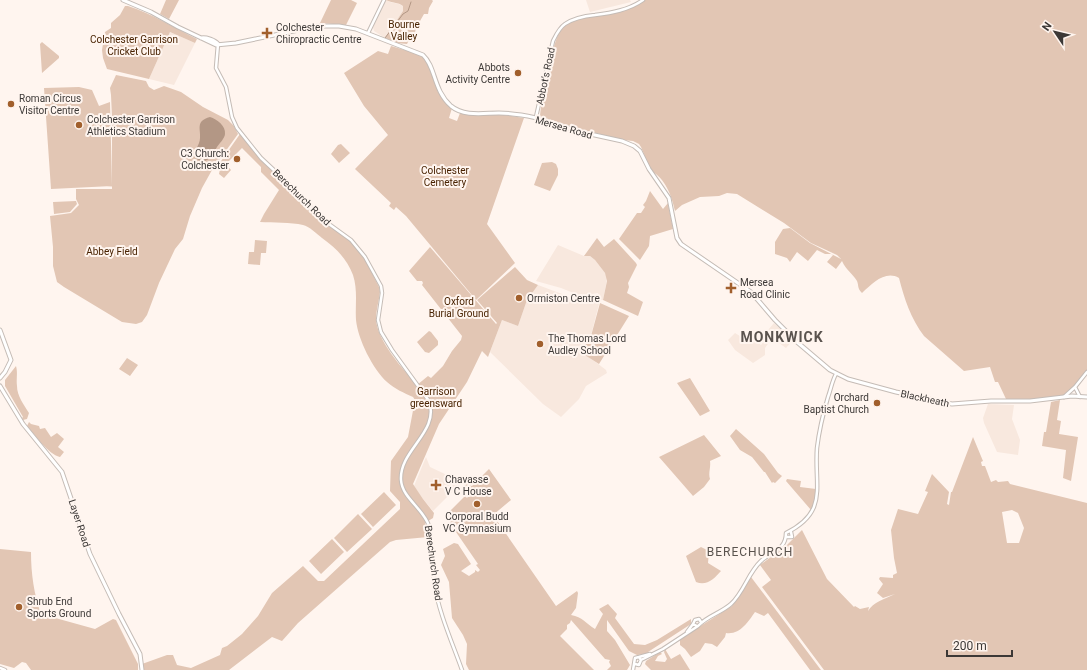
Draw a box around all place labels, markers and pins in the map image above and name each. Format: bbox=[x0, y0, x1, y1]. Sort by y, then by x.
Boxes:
place label: Colchester Chiropractic Centre bbox=[276, 22, 362, 45]
marker: Colchester Chiropractic Centre bbox=[261, 27, 273, 39]
place label: Abbots Activity Centre bbox=[446, 62, 510, 85]
marker: Abbots Activity Centre bbox=[513, 68, 523, 78]
place label: Roman Circus Visitor Centre bbox=[19, 93, 81, 116]
marker: Roman Circus Visitor Centre bbox=[6, 99, 16, 109]
place label: Colchester Garrison Athletics Stadium bbox=[87, 114, 175, 137]
marker: Colchester Garrison Athletics Stadium bbox=[74, 120, 84, 130]
place label: C3 Church: Colchester bbox=[180, 148, 230, 171]
marker: C3 Church: Colchester bbox=[232, 154, 242, 164]
place label: Mersea Road Clinic bbox=[740, 277, 790, 300]
marker: Mersea Road Clinic bbox=[725, 282, 737, 294]
marker: Ormiston Centre bbox=[514, 293, 524, 303]
place label: Ormiston Centre bbox=[527, 293, 600, 304]
place label: The Thomas Lord Audley School bbox=[548, 333, 626, 356]
marker: The Thomas Lord Audley School bbox=[535, 339, 545, 349]
place label: Orchard Baptist Church bbox=[804, 392, 869, 415]
marker: Orchard Baptist Church bbox=[872, 398, 882, 408]
place label: Chavasse V C House bbox=[445, 474, 492, 497]
marker: Chavasse V C House bbox=[430, 479, 442, 491]
marker: Corporal Budd VC Gymnasium bbox=[472, 499, 482, 509]
place label: Corporal Budd VC Gymnasium bbox=[443, 511, 511, 534]
place label: Shrub End Sports Ground bbox=[27, 596, 91, 619]
marker: Shrub End Sports Ground bbox=[14, 602, 24, 612]

